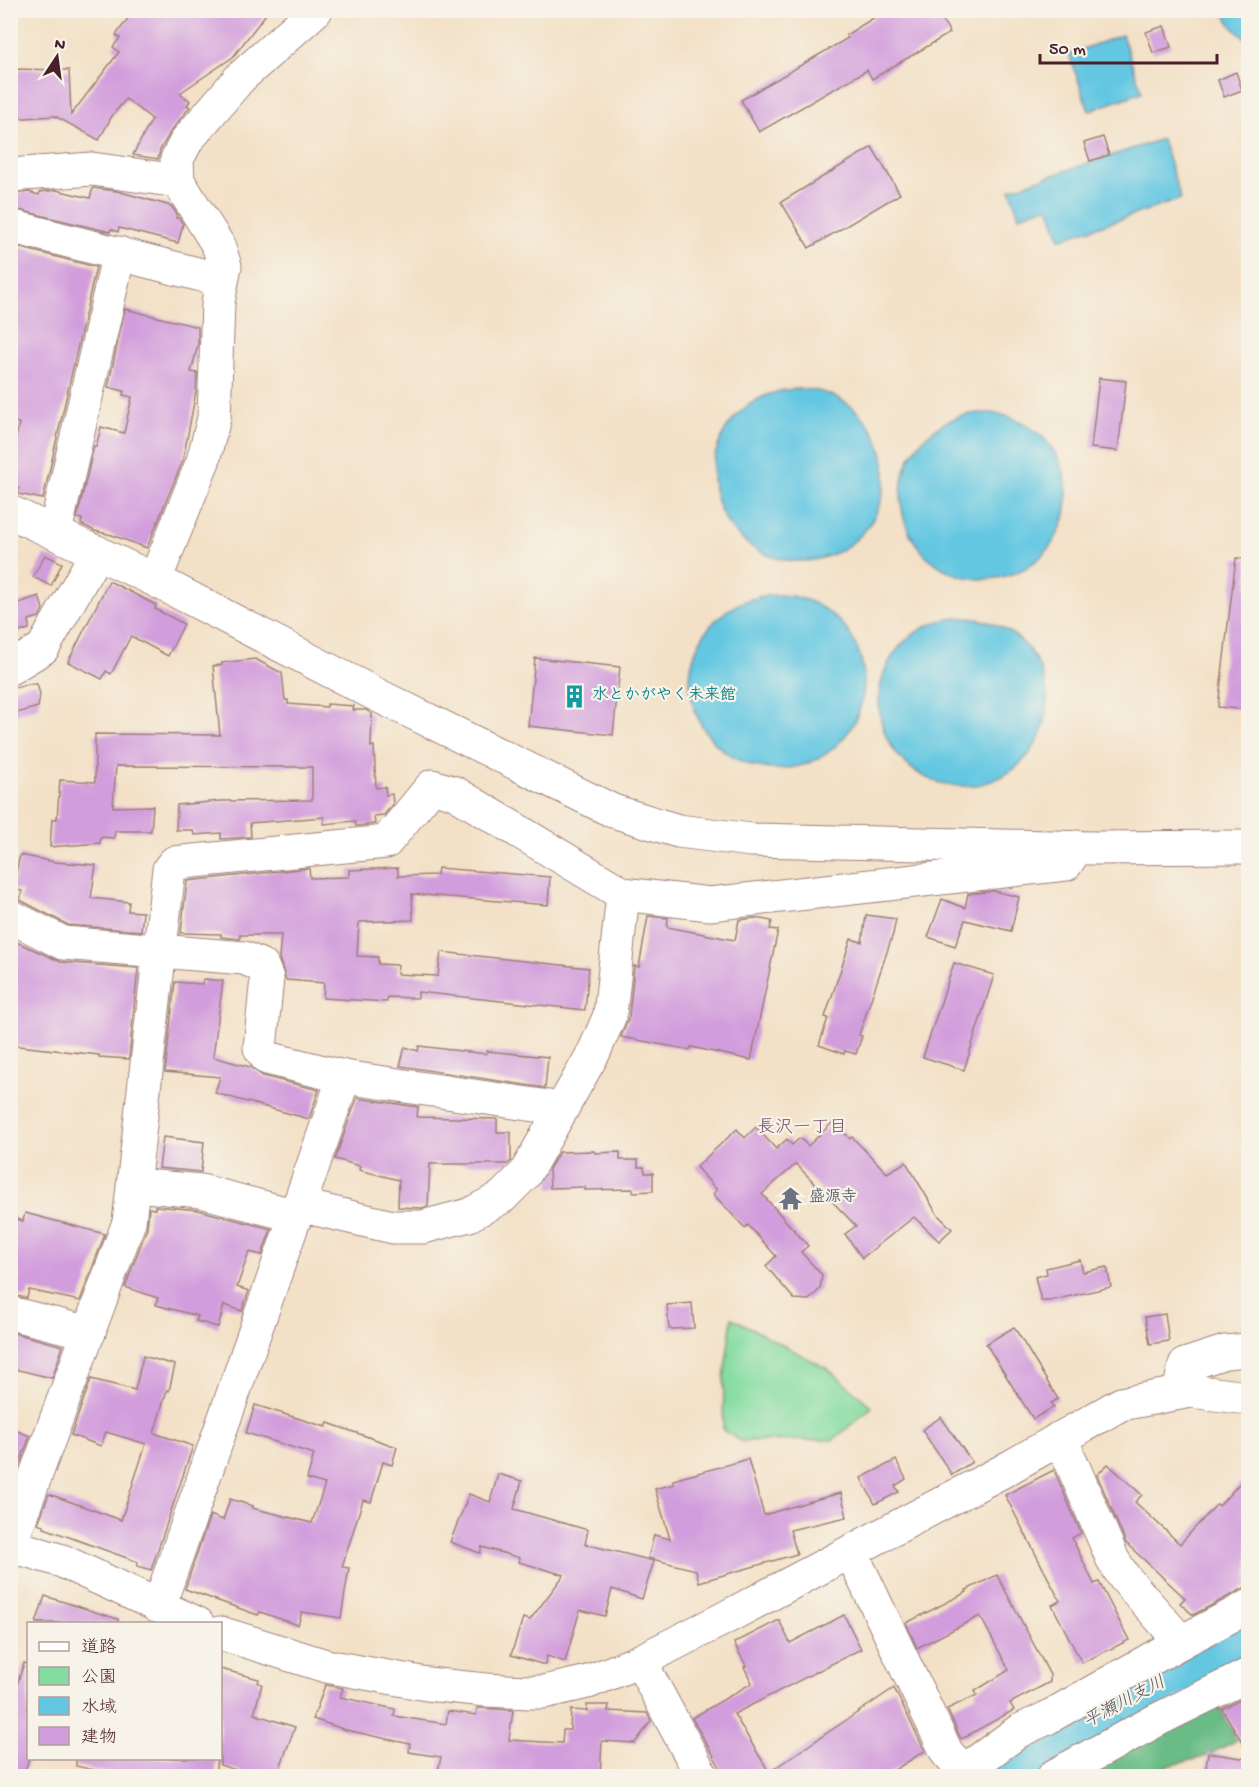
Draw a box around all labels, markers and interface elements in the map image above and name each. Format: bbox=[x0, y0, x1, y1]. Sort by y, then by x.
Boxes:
north arrow bbox=[27, 27, 87, 87]
scale bar bbox=[1040, 27, 1217, 65]
text: N bbox=[52, 35, 67, 56]
text: 50 m bbox=[1049, 40, 1086, 61]
building icon: 水とかがやく未来館 bbox=[561, 683, 587, 709]
place label: 水とかがやく未来館 bbox=[592, 685, 736, 706]
district label: 長沢一丁目 bbox=[757, 1118, 847, 1139]
temple icon: 盛源寺 bbox=[778, 1185, 804, 1211]
place label: 盛源寺 bbox=[809, 1187, 857, 1208]
legend bbox=[27, 1622, 222, 1760]
text: 道路 bbox=[81, 1637, 117, 1659]
text: 公園 bbox=[81, 1668, 117, 1689]
water label: 平瀬川支川 bbox=[1080, 1672, 1170, 1733]
text: 水域 bbox=[81, 1697, 117, 1719]
text: 建物 bbox=[81, 1727, 117, 1749]

